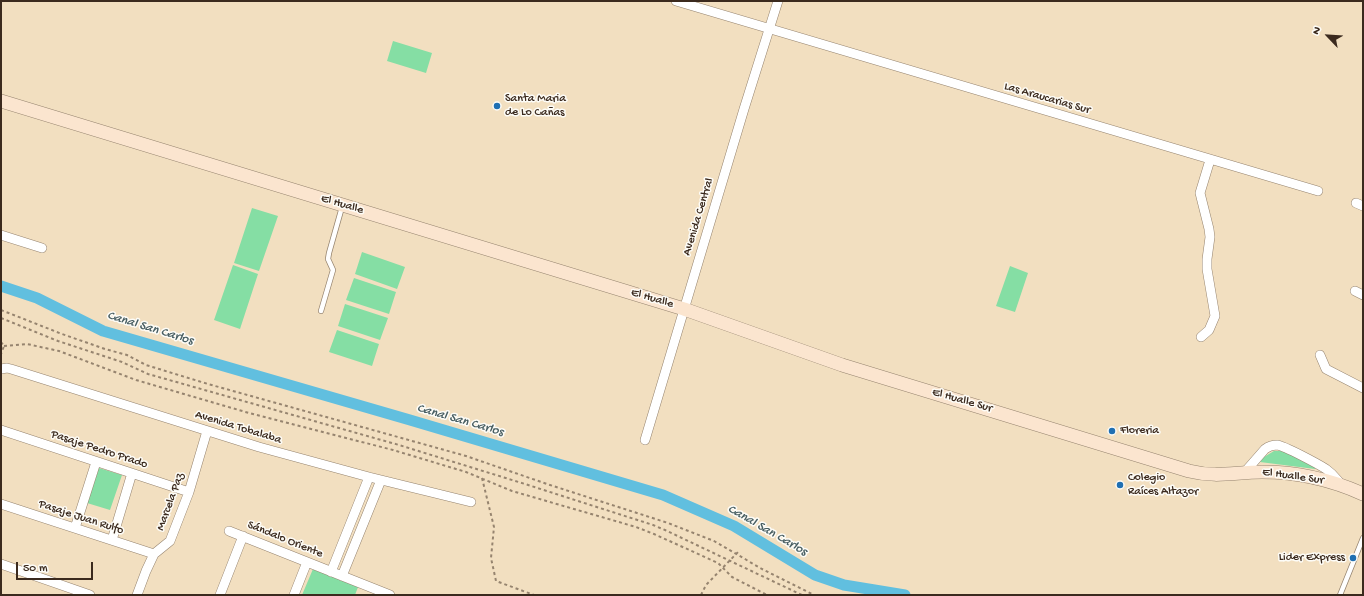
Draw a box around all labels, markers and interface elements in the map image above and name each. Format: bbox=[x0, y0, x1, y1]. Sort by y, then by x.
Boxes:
north arrow bbox=[1308, 16, 1348, 56]
text: N bbox=[1310, 25, 1324, 37]
street label: Las Araucarias Sur bbox=[1002, 80, 1092, 118]
place label: Santa Maria de Lo Cañas bbox=[505, 92, 566, 120]
marker: Santa Maria de Lo Cañas bbox=[492, 101, 502, 111]
street label: Avenida Central bbox=[680, 177, 718, 257]
street label: El Hualle bbox=[319, 192, 365, 218]
street label: El Hualle bbox=[629, 286, 675, 312]
water label: Canal San Carlos bbox=[105, 308, 195, 350]
street label: El Hualle Sur bbox=[930, 386, 994, 416]
water label: Canal San Carlos bbox=[415, 401, 505, 441]
street label: Avenida Tobalaba bbox=[193, 408, 283, 448]
place label: Floreria bbox=[1120, 424, 1159, 438]
marker: Floreria bbox=[1107, 426, 1117, 436]
street label: Pasaje Pedro Prado bbox=[49, 428, 149, 472]
street label: El Hualle Sur bbox=[1261, 466, 1325, 488]
street label: Marcela Paz bbox=[154, 471, 188, 533]
place label: Colegio Raíces Altazor bbox=[1128, 471, 1198, 499]
marker: Colegio Raíces Altazor bbox=[1115, 480, 1125, 490]
street label: Pasaje Juan Rulfo bbox=[37, 497, 125, 539]
water label: Canal San Carlos bbox=[724, 502, 810, 560]
street label: Sándalo Oriente bbox=[245, 518, 325, 562]
place label: Lider Express bbox=[1279, 551, 1345, 565]
marker: Lider Express bbox=[1348, 553, 1358, 563]
scale bar bbox=[18, 554, 95, 580]
text: 50 m bbox=[23, 562, 48, 576]

